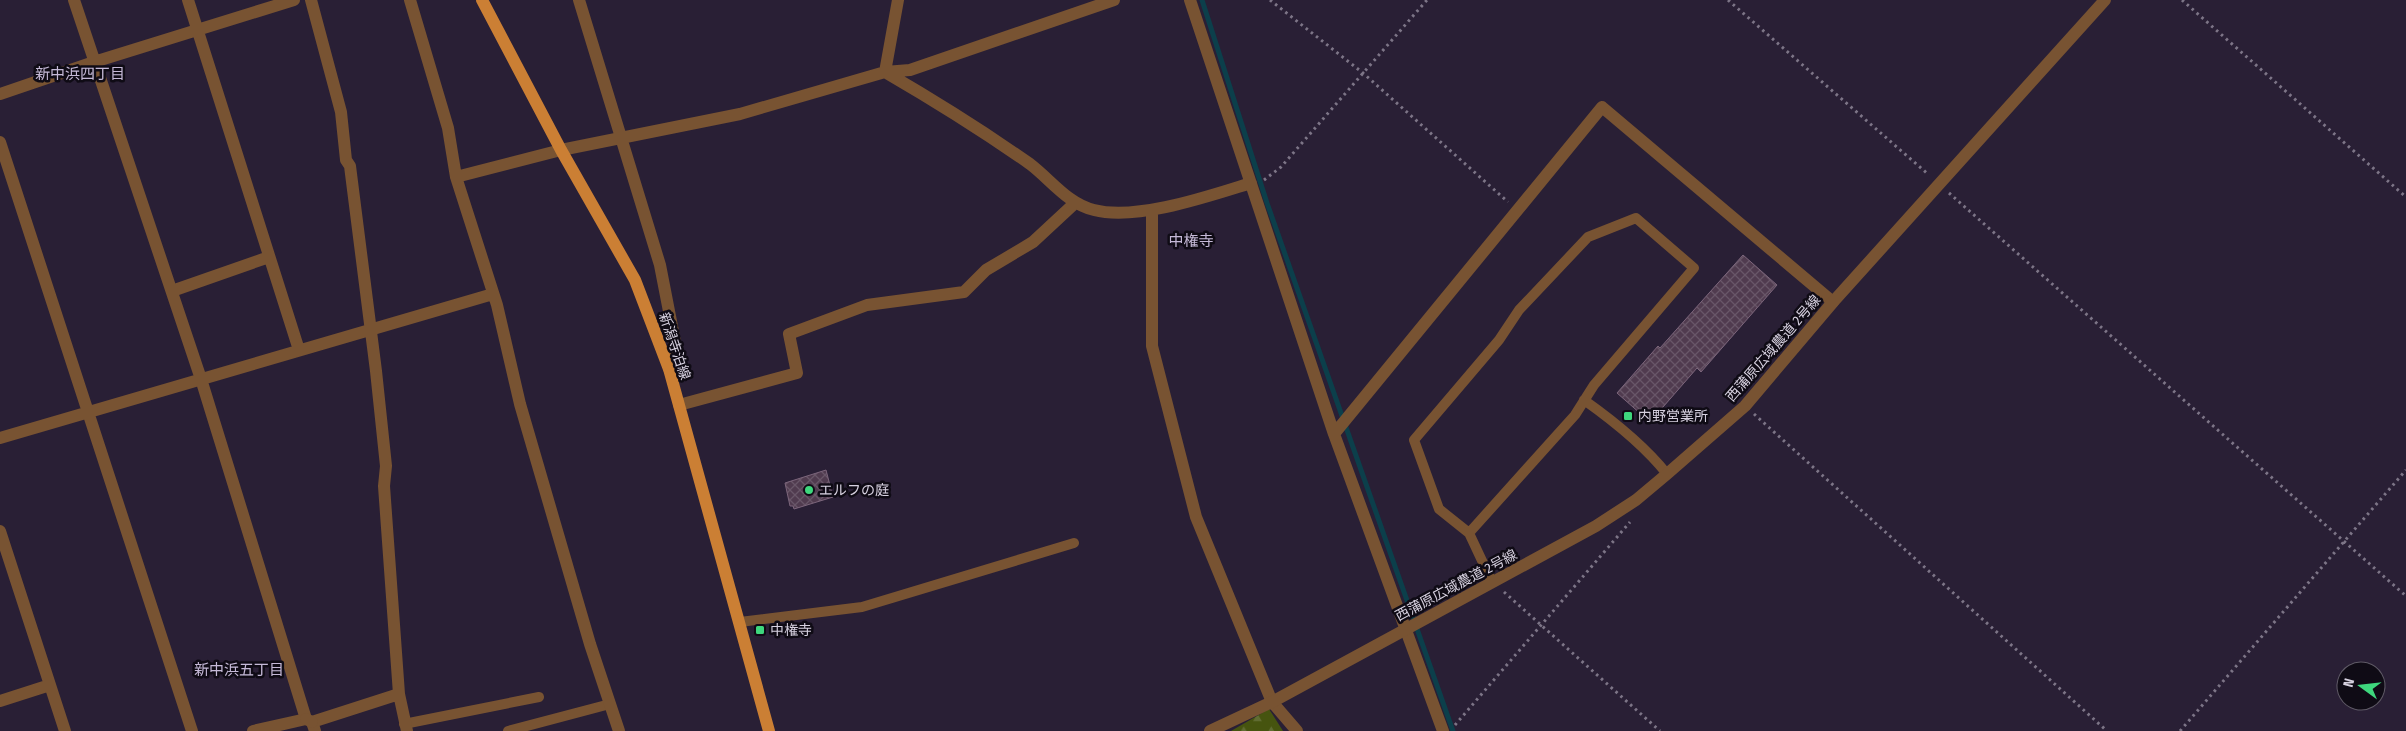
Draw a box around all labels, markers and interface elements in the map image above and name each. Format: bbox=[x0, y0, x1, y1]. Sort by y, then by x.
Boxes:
district label: 新中浜四丁目 bbox=[35, 65, 125, 83]
district label: 中権寺 bbox=[1168, 232, 1214, 250]
street label: 西蒲原広域農道 2号線 bbox=[1723, 292, 1824, 405]
street label: 新潟寺泊線 bbox=[655, 310, 694, 382]
place label: 内野営業所 bbox=[1638, 408, 1708, 425]
marker: 内野営業所 bbox=[1622, 410, 1634, 422]
place label: エルフの庭 bbox=[819, 482, 889, 499]
marker: エルフの庭 bbox=[803, 484, 815, 496]
street label: 西蒲原広域農道 2号線 bbox=[1392, 546, 1520, 625]
place label: 中権寺 bbox=[770, 622, 812, 639]
marker: 中権寺 bbox=[754, 624, 766, 636]
district label: 新中浜五丁目 bbox=[194, 661, 284, 679]
north arrow bbox=[2336, 661, 2386, 711]
text: N bbox=[2340, 677, 2358, 689]

